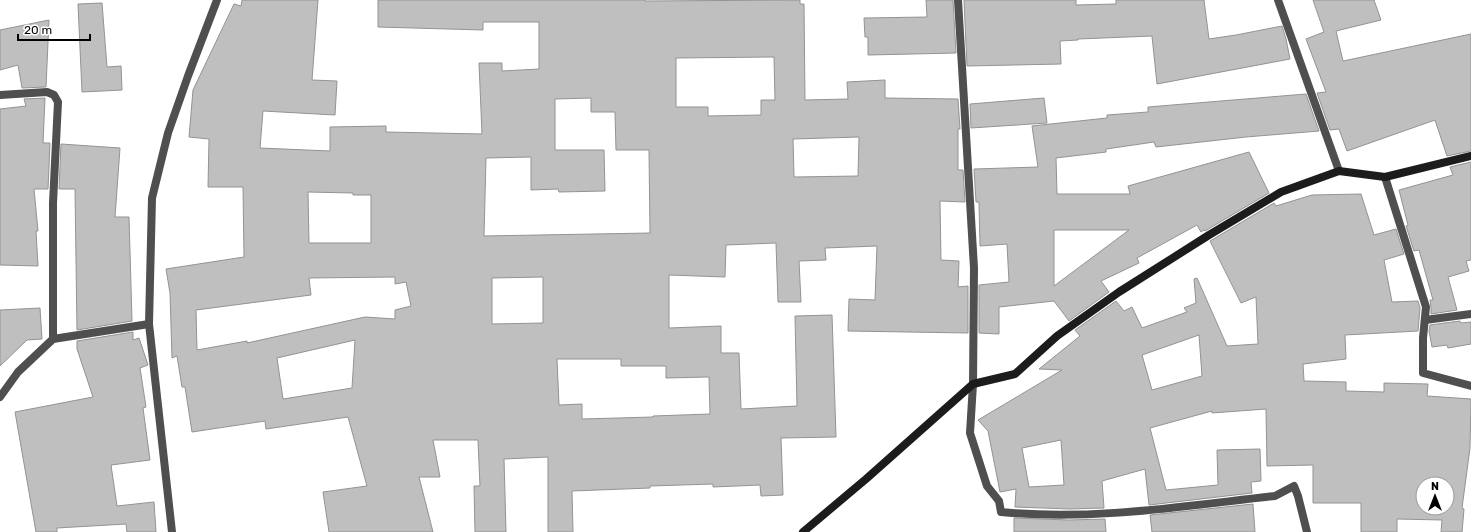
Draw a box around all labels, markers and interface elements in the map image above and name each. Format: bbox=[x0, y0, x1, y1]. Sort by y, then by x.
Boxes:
scale bar bbox=[18, 16, 90, 42]
text: 20 m bbox=[24, 23, 52, 37]
north arrow bbox=[1415, 476, 1455, 516]
text: N bbox=[1431, 480, 1439, 493]

